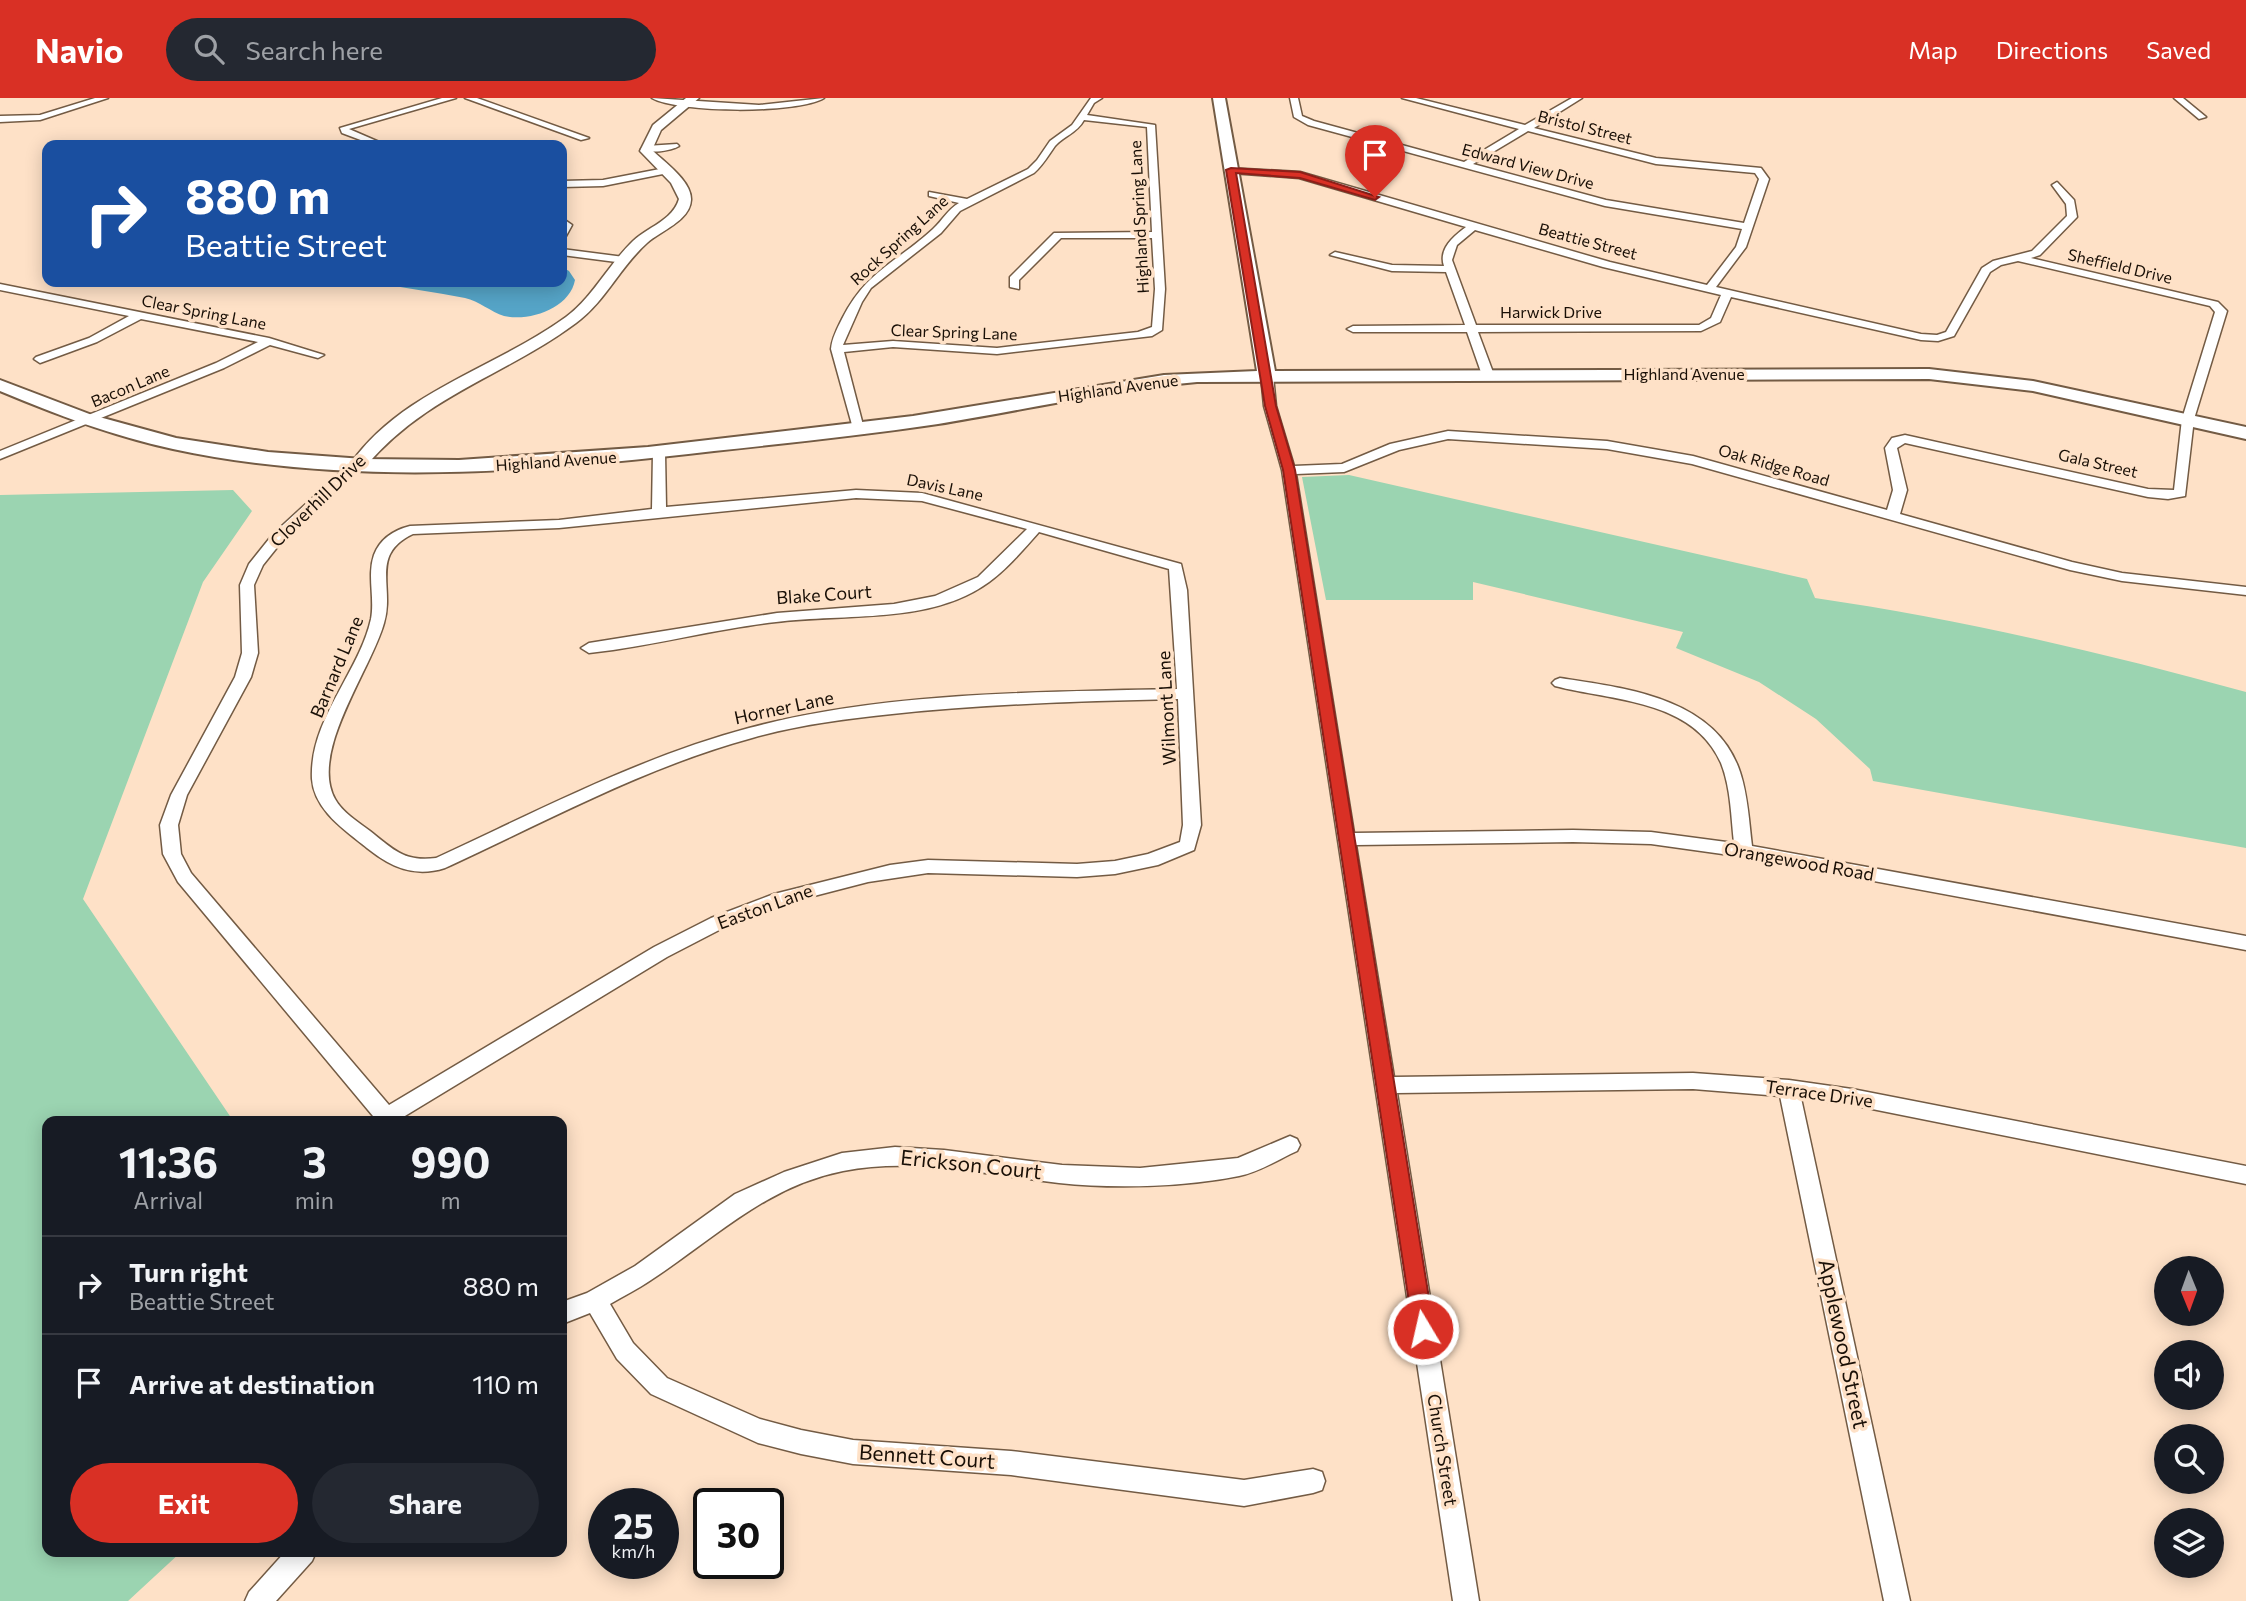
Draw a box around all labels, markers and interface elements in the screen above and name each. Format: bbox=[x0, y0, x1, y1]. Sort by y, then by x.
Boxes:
search box bbox=[166, 18, 656, 81]
text: Navio bbox=[35, 29, 124, 70]
icon: search bbox=[190, 30, 228, 68]
text: Search here bbox=[246, 34, 383, 65]
text: Map bbox=[1908, 35, 1958, 64]
text: Directions bbox=[1996, 35, 2108, 64]
text: Saved bbox=[2146, 35, 2211, 64]
street label: Bristol Street bbox=[1536, 106, 1635, 148]
pin bbox=[1345, 125, 1405, 197]
icon: arrive bbox=[1356, 136, 1394, 174]
street label: Edward View Drive bbox=[1460, 139, 1596, 192]
street label: Highland Spring Lane bbox=[1125, 140, 1152, 294]
text: 880 m bbox=[185, 164, 330, 224]
icon: right bbox=[70, 168, 161, 259]
street label: Rock Spring Lane bbox=[846, 191, 951, 288]
street label: Beattie Street bbox=[1537, 218, 1640, 263]
text: Beattie Street bbox=[185, 224, 387, 264]
street label: Sheffield Drive bbox=[2066, 244, 2174, 287]
street label: Clear Spring Lane bbox=[140, 290, 268, 333]
street label: Harwick Drive bbox=[1500, 302, 1602, 321]
street label: Clear Spring Lane bbox=[890, 320, 1018, 343]
street label: Bacon Lane bbox=[88, 360, 172, 411]
street label: Highland Avenue bbox=[1623, 364, 1745, 383]
street label: Highland Avenue bbox=[1057, 370, 1179, 405]
street label: Oak Ridge Road bbox=[1716, 440, 1832, 489]
street label: Gala Street bbox=[2057, 444, 2140, 481]
street label: Highland Avenue bbox=[495, 447, 617, 474]
street label: Cloverhill Drive bbox=[265, 449, 370, 551]
street label: Davis Lane bbox=[905, 469, 985, 504]
street label: Blake Court bbox=[775, 580, 872, 608]
street label: Barnard Lane bbox=[305, 613, 367, 721]
street label: Wilmont Lane bbox=[1152, 650, 1180, 766]
street label: Horner Lane bbox=[732, 686, 836, 728]
street label: Orangewood Road bbox=[1723, 837, 1876, 885]
street label: Easton Lane bbox=[714, 879, 815, 933]
street label: Terrace Drive bbox=[1764, 1075, 1874, 1111]
text: 11:36 bbox=[119, 1135, 218, 1187]
text: 3 bbox=[302, 1135, 327, 1187]
text: 990 bbox=[411, 1135, 490, 1187]
street label: Erickson Court bbox=[899, 1144, 1043, 1183]
text: Arrival bbox=[134, 1186, 203, 1214]
text: min bbox=[295, 1186, 334, 1214]
text: m bbox=[440, 1186, 461, 1214]
text: Turn right bbox=[129, 1256, 248, 1287]
north arrow bbox=[2154, 1256, 2224, 1326]
map controls bbox=[2154, 1256, 2224, 1578]
street label: Applewood Street bbox=[1814, 1257, 1875, 1431]
icon: right bbox=[70, 1266, 108, 1304]
text: 880 m bbox=[463, 1270, 539, 1301]
text: Beattie Street bbox=[129, 1287, 274, 1315]
position arrow bbox=[1386, 1292, 1460, 1366]
button: sound bbox=[2154, 1340, 2224, 1410]
icon: arrive bbox=[70, 1364, 108, 1402]
text: Arrive at destination bbox=[129, 1368, 375, 1399]
text: 110 m bbox=[472, 1368, 539, 1399]
street label: Church Street bbox=[1423, 1392, 1463, 1507]
button: search bbox=[2154, 1424, 2224, 1494]
street label: Bennett Court bbox=[858, 1438, 996, 1473]
button: Exit bbox=[70, 1463, 298, 1543]
button: Share bbox=[312, 1463, 539, 1543]
speed limit sign: 30 bbox=[693, 1488, 784, 1579]
text: 25 bbox=[613, 1503, 654, 1546]
button: layers bbox=[2154, 1508, 2224, 1578]
text: km/h bbox=[612, 1540, 655, 1562]

